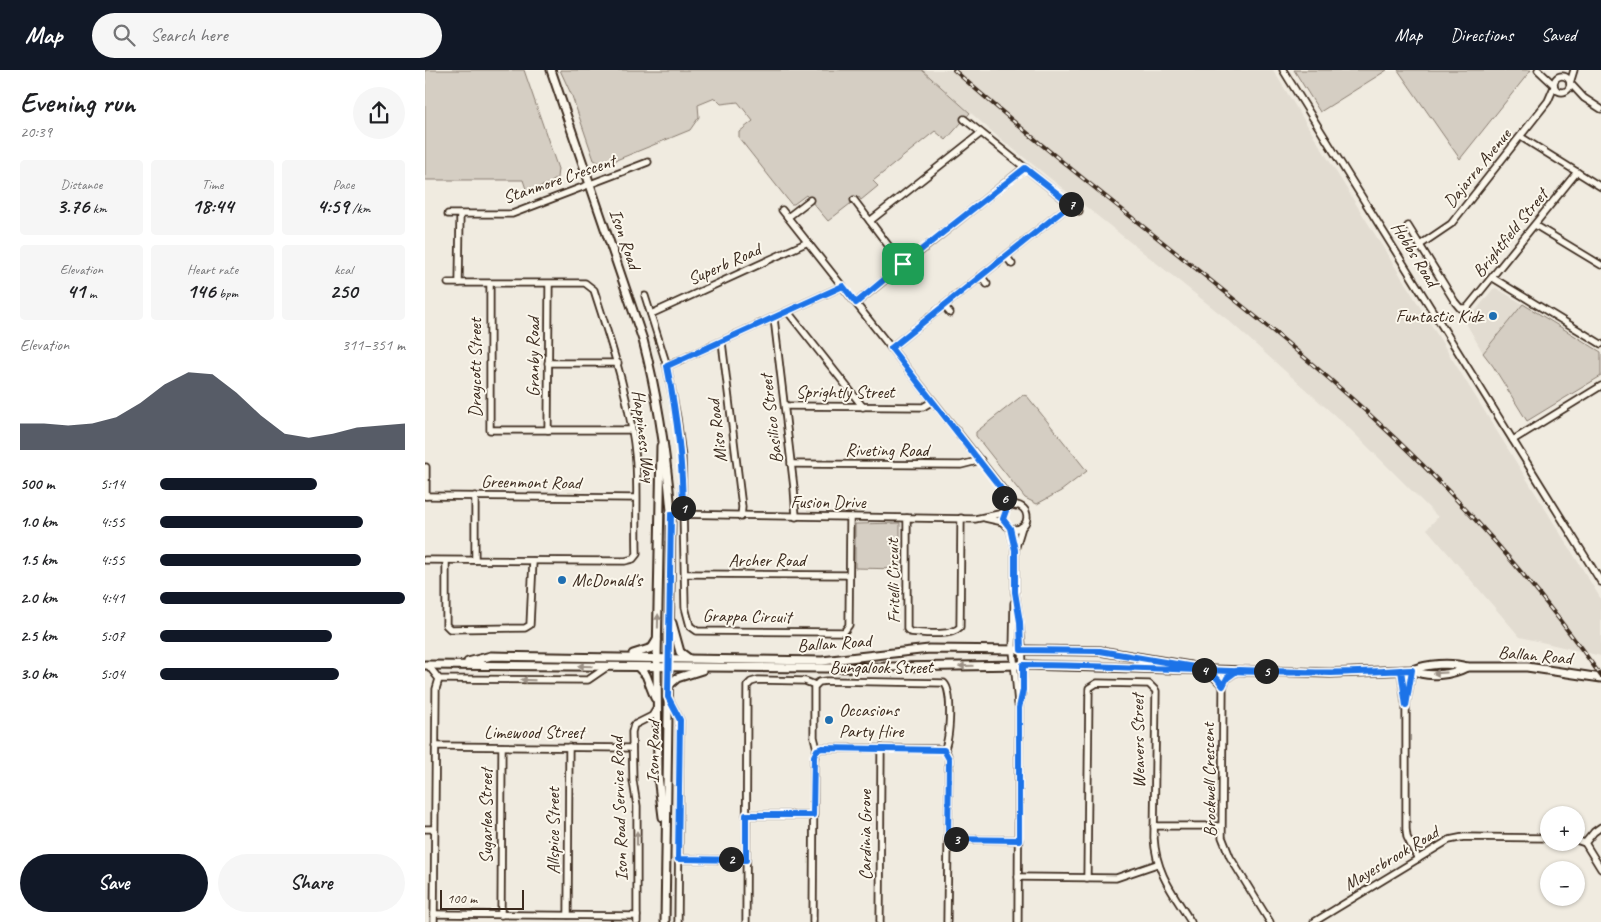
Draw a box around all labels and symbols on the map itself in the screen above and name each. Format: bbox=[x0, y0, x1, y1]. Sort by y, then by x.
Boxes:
street label: Dajarra Avenue bbox=[1438, 123, 1516, 212]
street label: Stanmore Crescent bbox=[500, 148, 621, 209]
street label: Brightfield Street bbox=[1468, 182, 1554, 282]
pin: 7 bbox=[1059, 192, 1083, 216]
street label: Ison Road bbox=[604, 206, 646, 275]
street label: Hobbs Road bbox=[1386, 217, 1445, 293]
street label: Superb Road bbox=[684, 237, 766, 290]
pin bbox=[882, 243, 924, 285]
place label: Funtastic Kidz bbox=[1396, 305, 1485, 327]
marker: Funtastic Kidz bbox=[1487, 310, 1499, 322]
street label: Granby Road bbox=[522, 314, 544, 397]
street label: Draycott Street bbox=[464, 316, 486, 418]
street label: Basilico Street bbox=[754, 370, 787, 465]
street label: Sprightly Street bbox=[796, 381, 896, 403]
street label: Happiness Way bbox=[627, 389, 661, 485]
street label: Miso Road bbox=[702, 395, 732, 464]
street label: Riveting Road bbox=[845, 439, 932, 461]
street label: Greenmont Road bbox=[481, 470, 584, 494]
pin: 6 bbox=[991, 486, 1017, 510]
street label: Fusion Drive bbox=[790, 491, 867, 513]
pin: 1 bbox=[671, 496, 695, 520]
street label: Fritelli Circuit bbox=[881, 536, 905, 623]
street label: Archer Road bbox=[729, 549, 808, 571]
place label: McDonald's bbox=[572, 569, 644, 591]
marker: McDonald's bbox=[556, 574, 568, 586]
street label: Grappa Circuit bbox=[702, 604, 795, 628]
one-way arrow bbox=[654, 613, 662, 629]
street label: Ballan Road bbox=[796, 629, 874, 657]
street label: Ballan Road bbox=[1497, 641, 1576, 669]
street label: Bungalook Street bbox=[829, 656, 935, 678]
pin: 4 bbox=[1191, 658, 1217, 682]
pin: 5 bbox=[1253, 658, 1279, 684]
one-way arrow bbox=[577, 662, 593, 670]
one-way arrow bbox=[958, 662, 974, 670]
one-way arrow bbox=[1431, 669, 1447, 677]
one-way arrow bbox=[520, 676, 536, 684]
street label: Weavers Street bbox=[1126, 691, 1150, 788]
place label: Occasions Party Hire bbox=[839, 699, 904, 742]
marker: Occasions Party Hire bbox=[823, 714, 835, 726]
street label: Ison Road bbox=[641, 718, 665, 783]
street label: Limewood Street bbox=[484, 721, 587, 743]
street label: Brockwell Crescent bbox=[1197, 721, 1221, 837]
street label: Ison Road Service Road bbox=[605, 734, 633, 881]
street label: Sugarlea Street bbox=[475, 765, 497, 864]
street label: Allspice Street bbox=[542, 786, 564, 874]
street label: Cardinia Grove bbox=[854, 789, 876, 880]
street label: Mayesbrook Road bbox=[1340, 820, 1445, 895]
pin: 3 bbox=[943, 826, 969, 852]
one-way arrow bbox=[633, 830, 641, 846]
pin: 2 bbox=[719, 846, 743, 872]
scale bar bbox=[440, 887, 524, 910]

